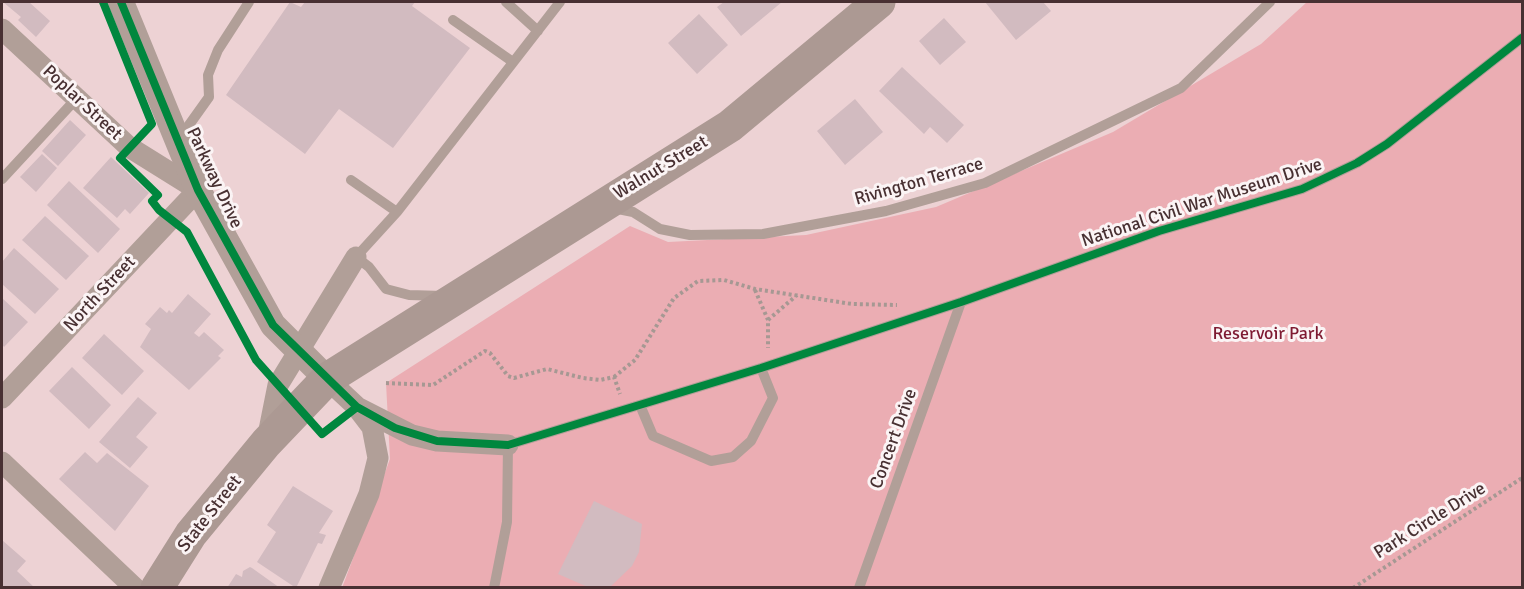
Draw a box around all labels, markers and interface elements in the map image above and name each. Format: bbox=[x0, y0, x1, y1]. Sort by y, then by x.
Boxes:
street label: Poplar Street bbox=[38, 61, 126, 145]
street label: Parkway Drive bbox=[181, 124, 247, 232]
street label: Walnut Street bbox=[610, 131, 712, 205]
street label: Rivington Terrace bbox=[852, 153, 986, 211]
street label: National Civil War Museum Drive bbox=[1079, 154, 1325, 252]
street label: North Street bbox=[60, 252, 140, 336]
park label: Reservoir Park bbox=[1213, 323, 1323, 345]
street label: Concert Drive bbox=[866, 386, 922, 492]
street label: State Street bbox=[173, 471, 247, 557]
street label: Park Circle Drive bbox=[1370, 478, 1490, 564]

